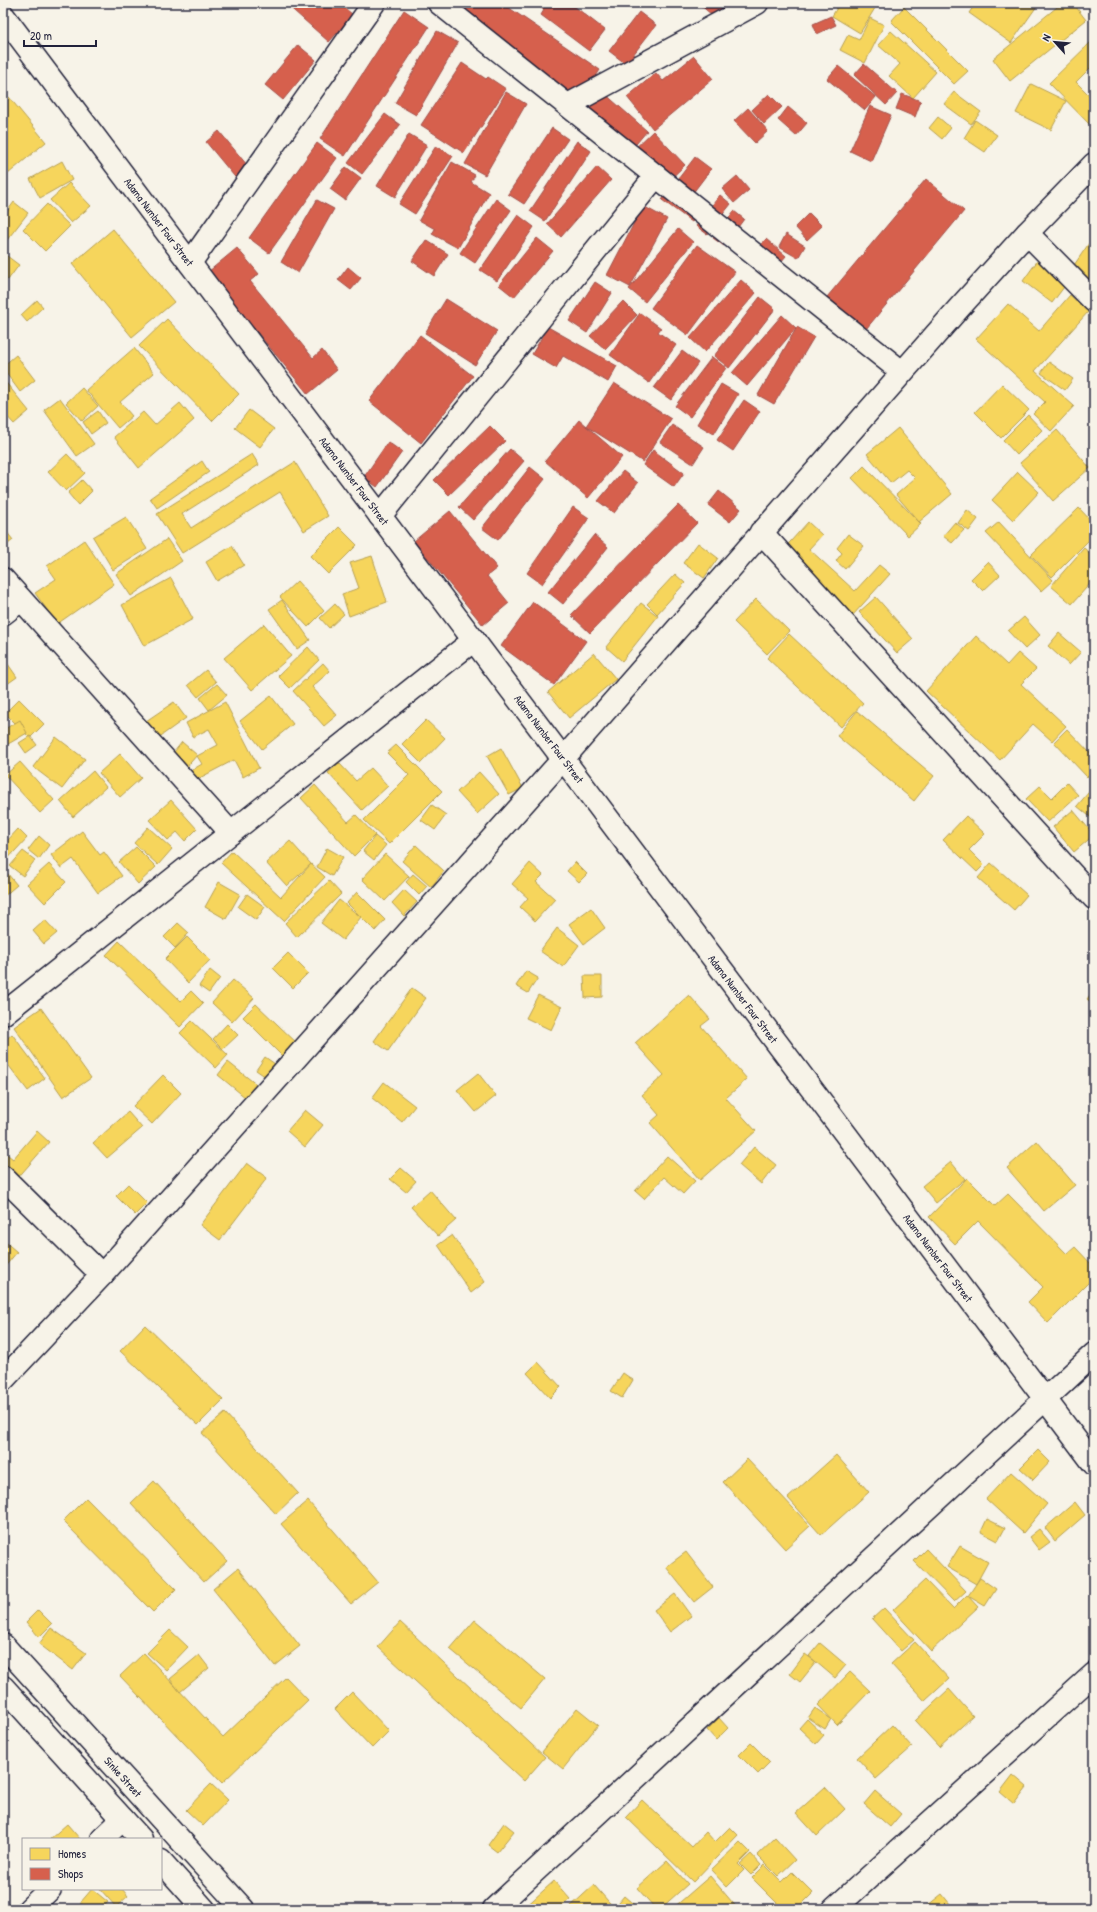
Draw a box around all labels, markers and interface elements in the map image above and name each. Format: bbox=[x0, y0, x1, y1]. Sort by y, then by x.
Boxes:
scale bar bbox=[24, 22, 96, 48]
north arrow bbox=[1035, 22, 1075, 62]
text: 20 m bbox=[30, 27, 52, 44]
text: N bbox=[1039, 32, 1054, 43]
street label: Adama Number Four Street bbox=[121, 175, 197, 269]
street label: Adama Number Four Street bbox=[316, 434, 392, 528]
street label: Adama Number Four Street bbox=[511, 692, 587, 786]
street label: Adama Number Four Street bbox=[705, 952, 781, 1046]
street label: Adama Number Four Street bbox=[900, 1211, 976, 1305]
street label: Sinke Street bbox=[101, 1754, 145, 1800]
legend bbox=[22, 1838, 162, 1890]
text: Homes bbox=[58, 1845, 86, 1862]
text: Shops bbox=[58, 1865, 84, 1882]

